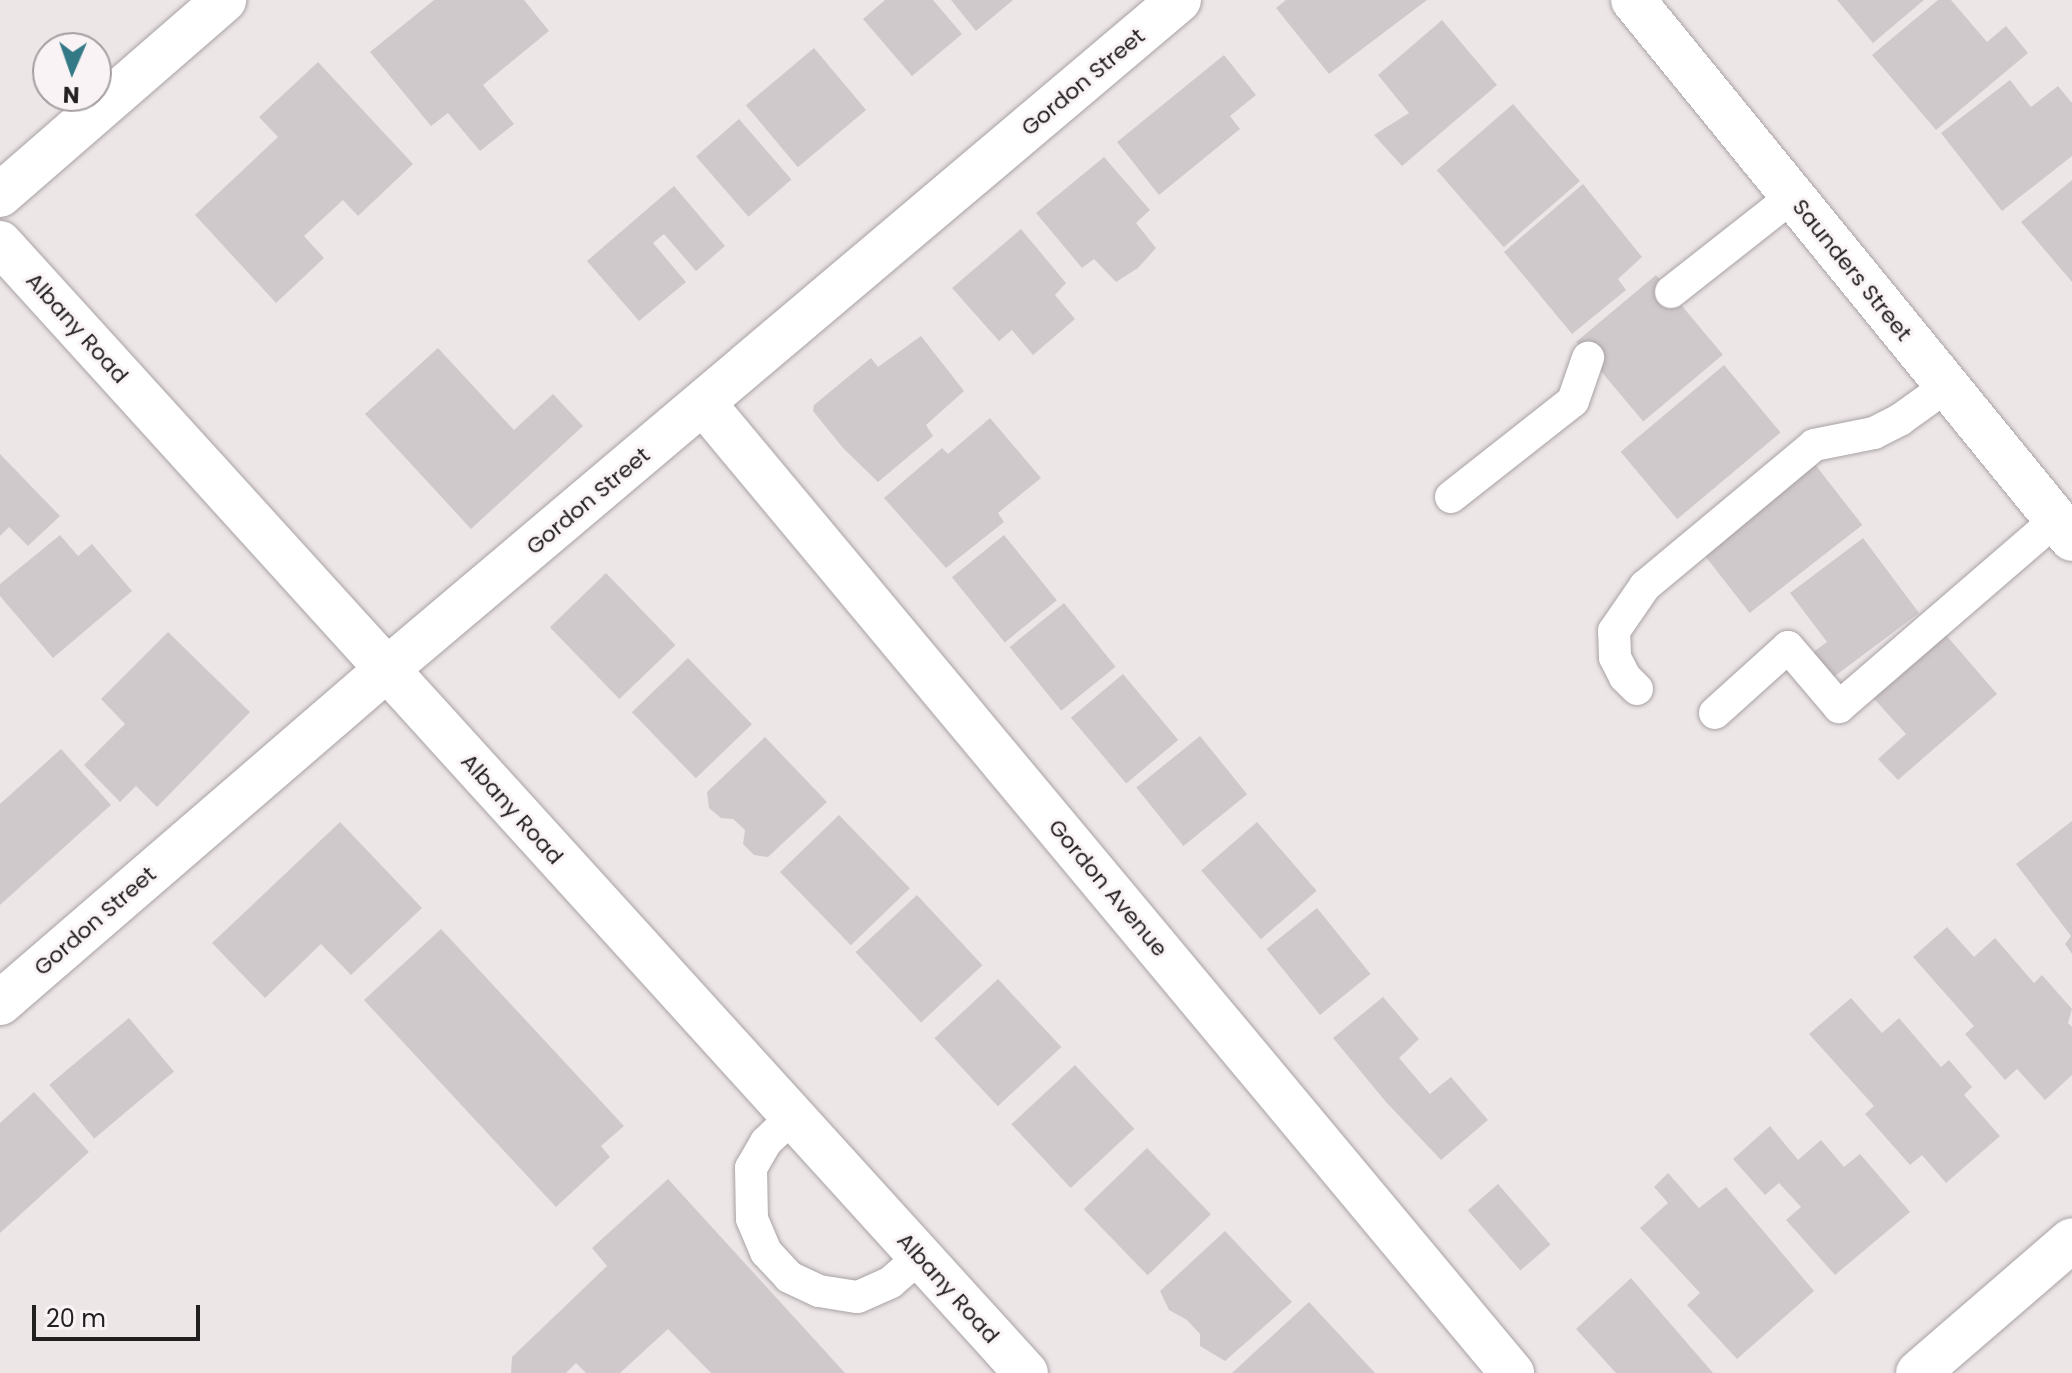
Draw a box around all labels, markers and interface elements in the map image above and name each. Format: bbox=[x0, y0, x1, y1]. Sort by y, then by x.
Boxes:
street label: Gordon Street bbox=[1016, 23, 1150, 141]
north arrow bbox=[32, 32, 112, 112]
text: N bbox=[62, 79, 80, 110]
street label: Saunders Street bbox=[1787, 194, 1917, 346]
street label: Albany Road bbox=[21, 267, 133, 389]
street label: Gordon Street bbox=[521, 442, 655, 560]
street label: Albany Road bbox=[456, 748, 568, 870]
street label: Gordon Avenue bbox=[1043, 814, 1173, 962]
street label: Gordon Street bbox=[29, 861, 161, 981]
street label: Albany Road bbox=[892, 1227, 1004, 1349]
scale bar bbox=[36, 1289, 204, 1339]
text: 20 m bbox=[46, 1302, 106, 1335]

